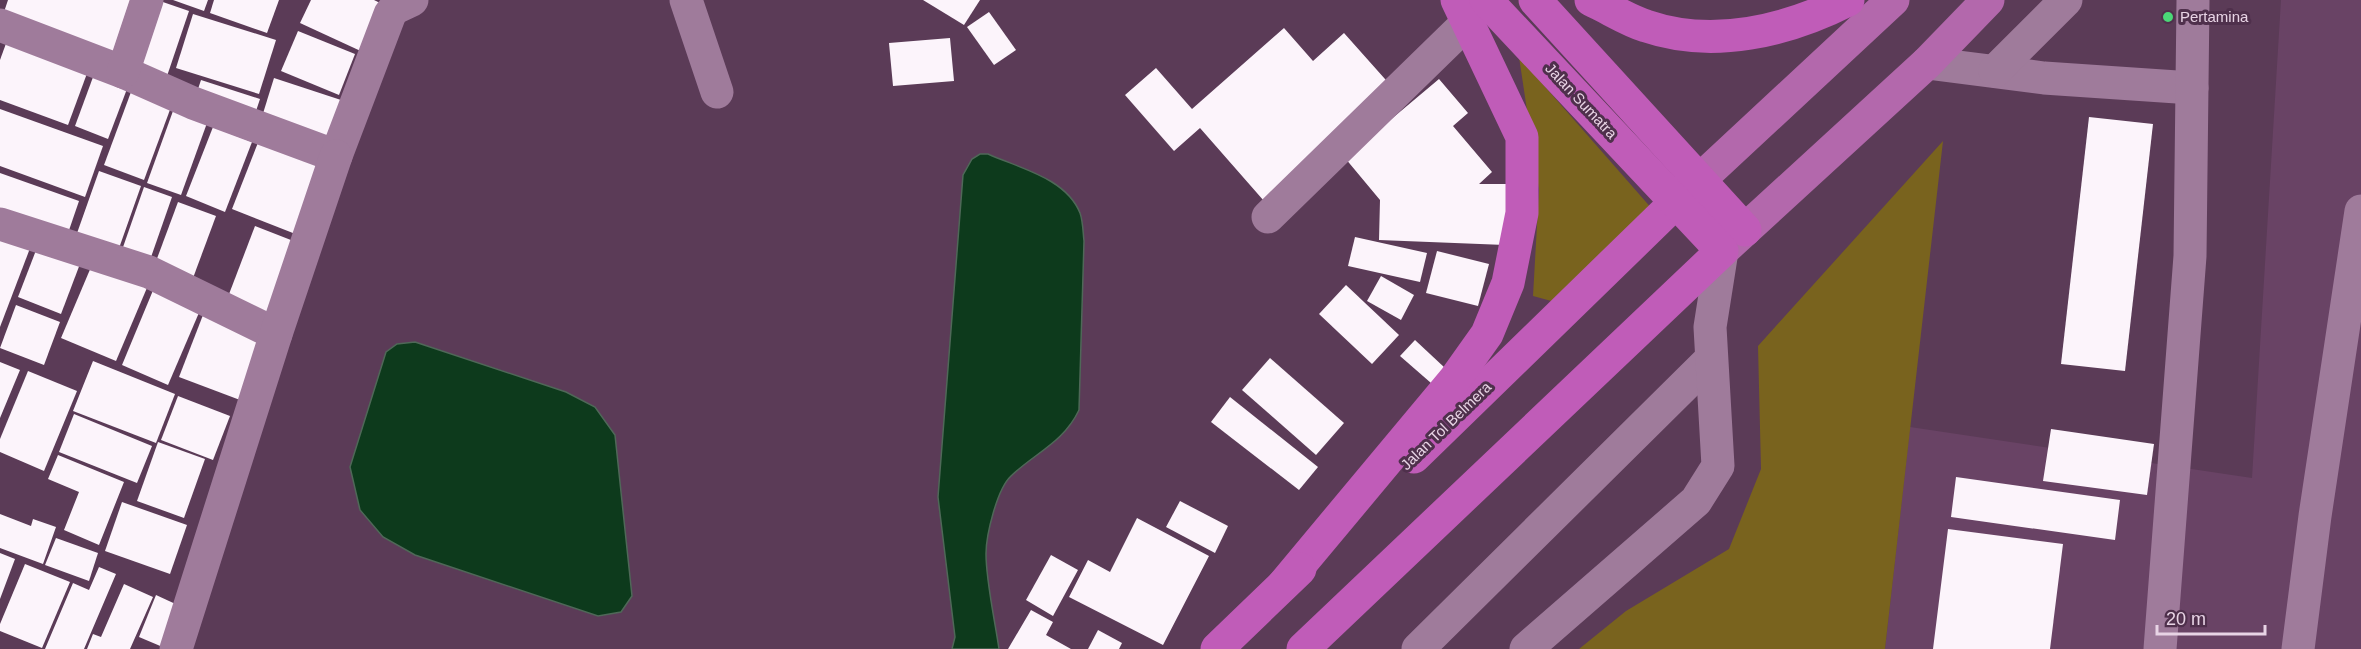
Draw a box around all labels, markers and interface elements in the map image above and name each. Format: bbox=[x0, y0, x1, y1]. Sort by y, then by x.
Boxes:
place label: Pertamina bbox=[2180, 8, 2249, 25]
marker: Pertamina bbox=[2161, 10, 2175, 24]
street label: Jalan Sumatra bbox=[1542, 59, 1621, 142]
street label: Jalan Tol Belmera bbox=[1397, 378, 1495, 473]
scale bar bbox=[2157, 598, 2265, 636]
text: 20 m bbox=[2166, 609, 2206, 629]

